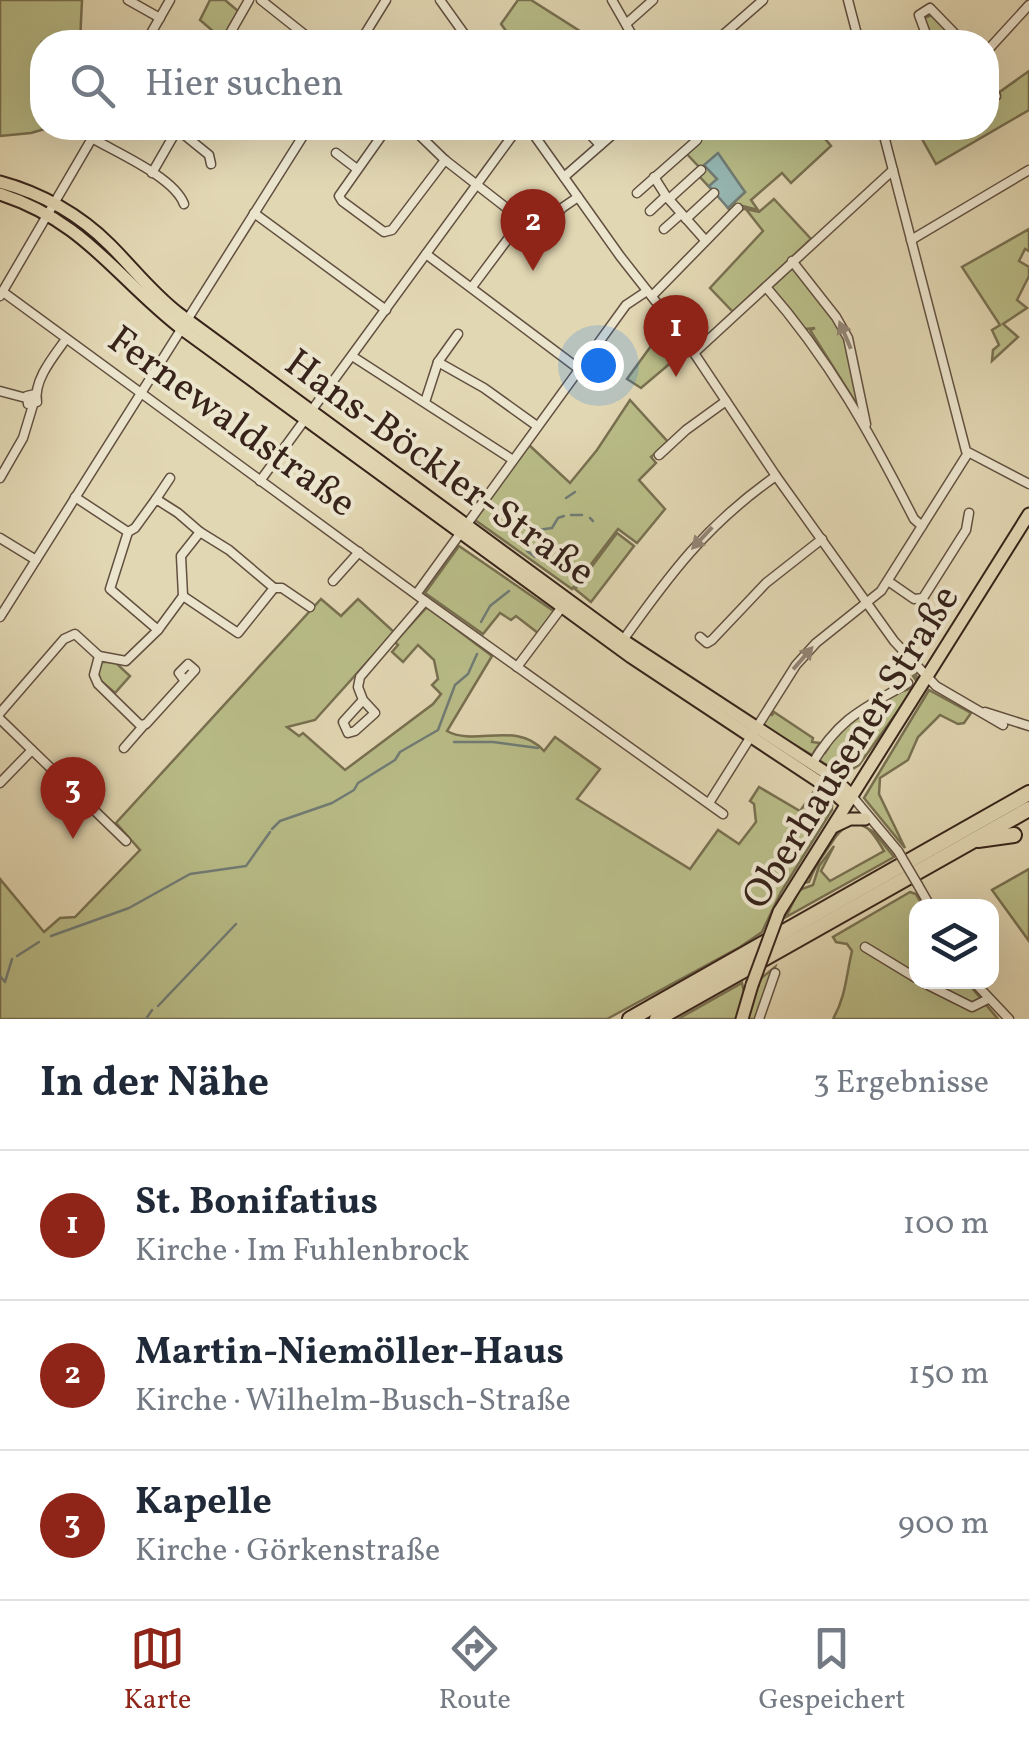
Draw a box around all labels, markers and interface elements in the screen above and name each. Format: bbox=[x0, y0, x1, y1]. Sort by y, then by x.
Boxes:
search box bbox=[30, 30, 999, 140]
icon: search bbox=[65, 58, 120, 113]
text: Hier suchen bbox=[145, 59, 344, 112]
pin: 2 bbox=[500, 188, 566, 271]
pin: 1 bbox=[644, 294, 708, 377]
street label: Fernewaldstraße bbox=[95, 314, 366, 533]
one-way arrow bbox=[836, 320, 852, 350]
street label: Hans-Böckler-Straße bbox=[272, 337, 605, 601]
your location bbox=[573, 340, 624, 391]
one-way arrow bbox=[691, 525, 713, 550]
street label: Oberhausener Straße bbox=[730, 575, 975, 921]
one-way arrow bbox=[791, 646, 813, 671]
pin: 3 bbox=[40, 756, 106, 839]
map controls bbox=[909, 899, 999, 989]
button: layers bbox=[909, 899, 999, 989]
text: In der Nähe bbox=[40, 1055, 269, 1114]
text: 3 Ergebnisse bbox=[813, 1062, 989, 1106]
text: St. Bonifatius bbox=[135, 1177, 378, 1230]
text: 1 bbox=[66, 1203, 79, 1247]
text: 100 m bbox=[903, 1203, 989, 1247]
text: Kirche · Im Fuhlenbrock bbox=[135, 1230, 469, 1274]
text: Martin-Niemöller-Haus bbox=[135, 1327, 564, 1380]
text: 2 bbox=[64, 1353, 81, 1397]
text: 150 m bbox=[908, 1353, 989, 1397]
text: Kirche · Wilhelm-Busch-Straße bbox=[135, 1380, 571, 1424]
text: Kapelle bbox=[135, 1477, 272, 1530]
text: 3 bbox=[64, 1503, 81, 1547]
text: 900 m bbox=[898, 1503, 989, 1547]
text: Kirche · Görkenstraße bbox=[135, 1530, 440, 1574]
tab: Karte bbox=[124, 1621, 191, 1720]
tab: Route bbox=[439, 1621, 511, 1720]
tab: Gespeichert bbox=[758, 1621, 905, 1720]

